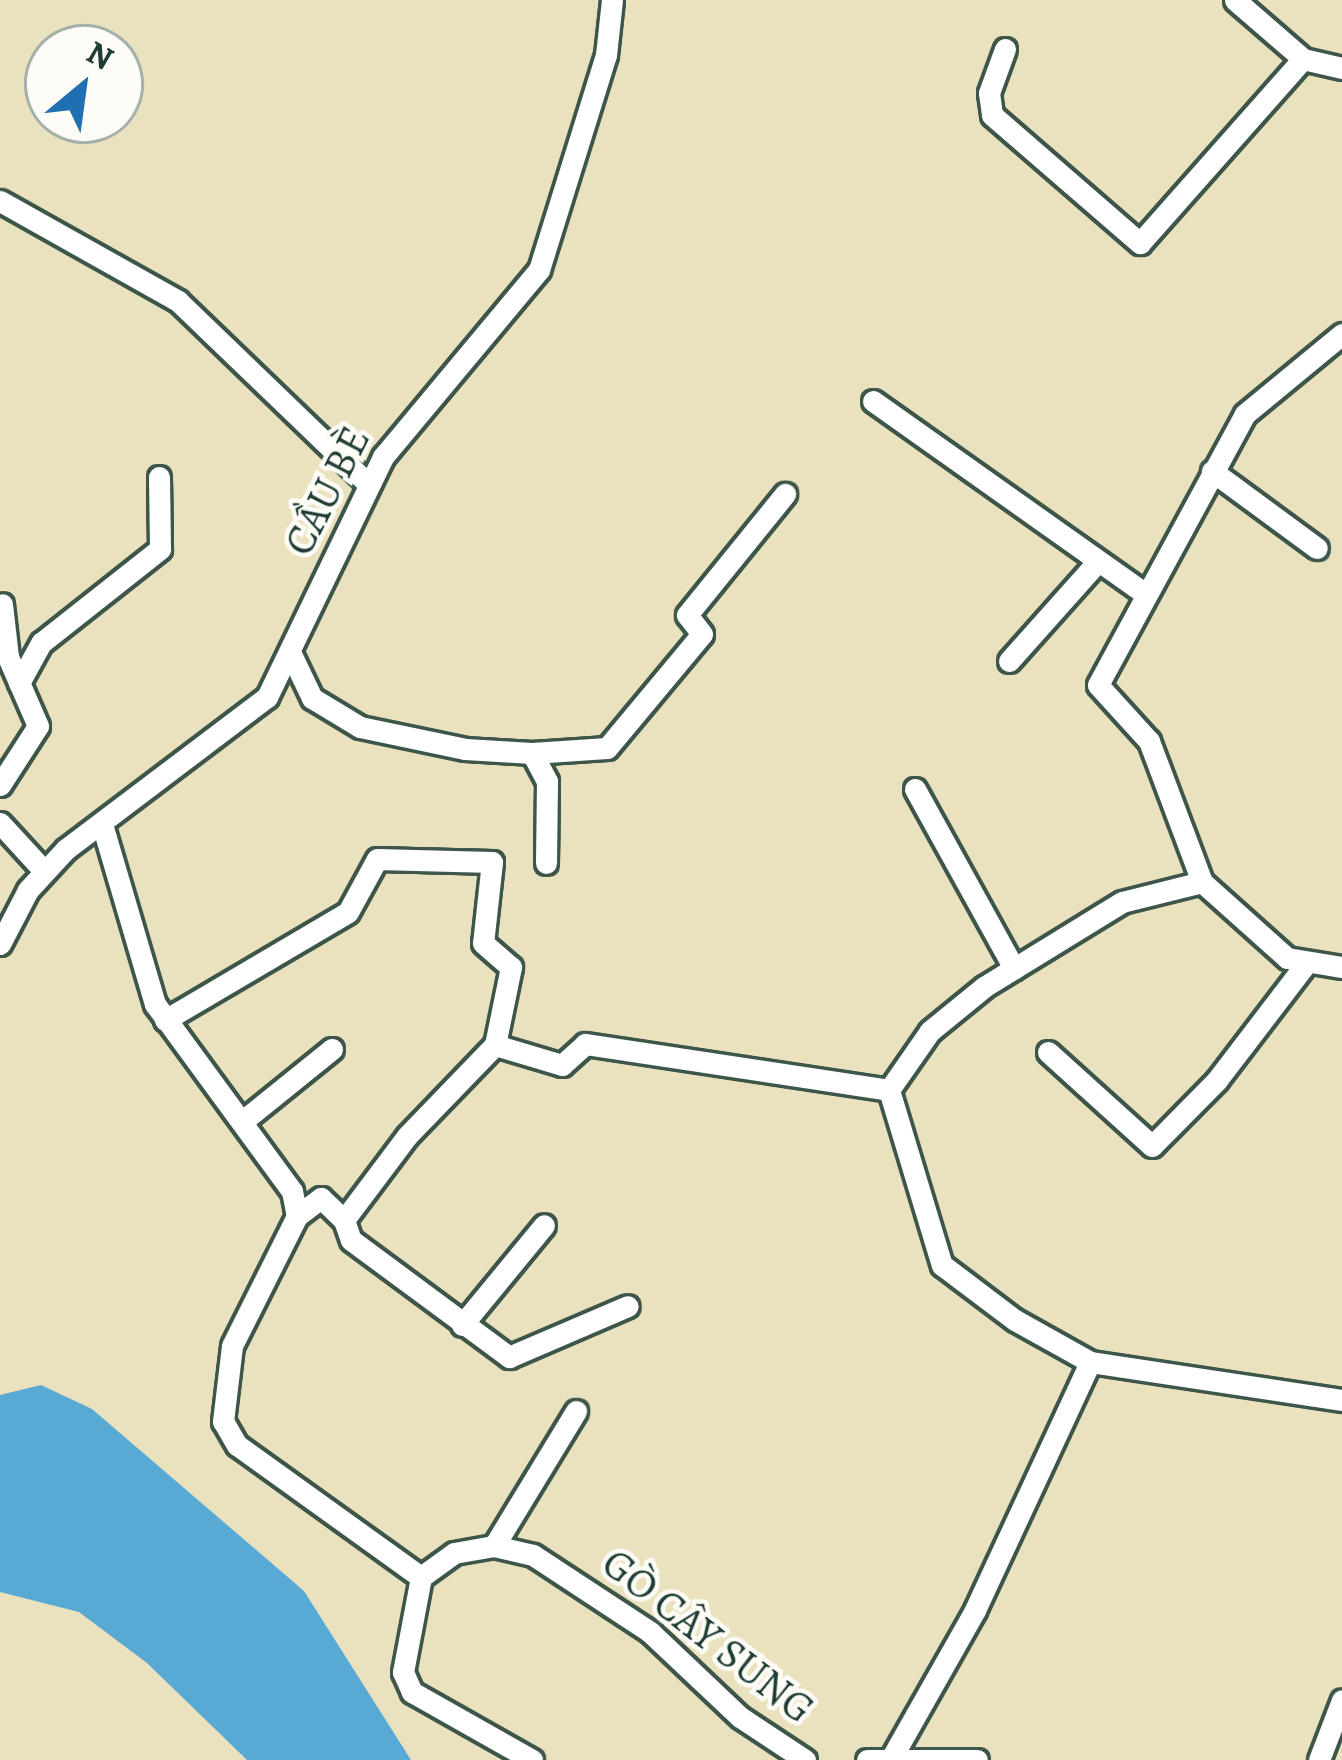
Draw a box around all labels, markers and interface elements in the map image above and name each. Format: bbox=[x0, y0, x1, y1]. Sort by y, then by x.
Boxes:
north arrow bbox=[24, 24, 144, 144]
text: N bbox=[79, 29, 122, 80]
street label: CẦU BÈ bbox=[273, 418, 381, 564]
street label: GÒ CÂY SUNG bbox=[592, 1538, 824, 1734]

